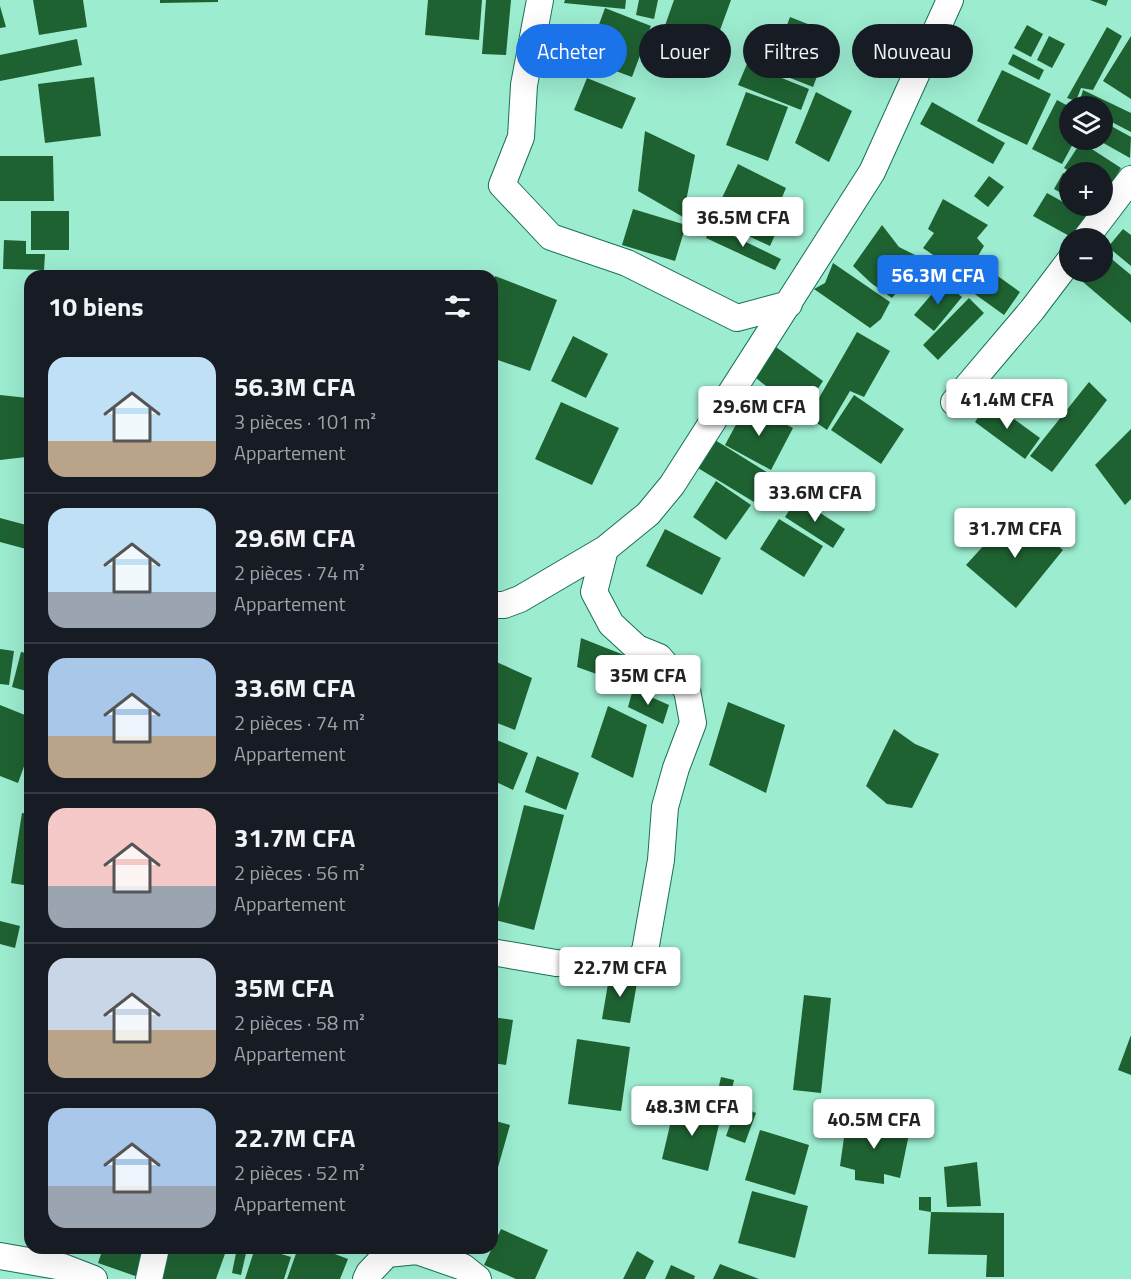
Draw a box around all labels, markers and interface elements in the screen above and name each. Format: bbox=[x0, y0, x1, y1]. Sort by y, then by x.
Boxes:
chip: Acheter bbox=[516, 24, 627, 78]
chip: Louer bbox=[639, 24, 731, 78]
chip: Filtres bbox=[743, 24, 840, 78]
chip: Nouveau bbox=[852, 24, 973, 78]
map controls bbox=[1059, 96, 1113, 282]
button: layers bbox=[1059, 96, 1113, 150]
button: + bbox=[1059, 162, 1113, 216]
pin: 36.5M CFA bbox=[674, 197, 812, 248]
text: 36.5M CFA bbox=[696, 201, 790, 232]
button: − bbox=[1059, 228, 1113, 282]
pin: 56.3M CFA bbox=[869, 255, 1007, 306]
text: 56.3M CFA bbox=[891, 259, 985, 290]
text: 10 biens bbox=[48, 287, 144, 326]
icon: filters bbox=[441, 290, 474, 323]
text: 56.3M CFA bbox=[234, 367, 355, 406]
pin: 41.4M CFA bbox=[938, 379, 1076, 430]
icon: home bbox=[96, 381, 168, 453]
text: 41.4M CFA bbox=[960, 383, 1054, 414]
pin: 29.6M CFA bbox=[690, 386, 828, 437]
text: 29.6M CFA bbox=[712, 390, 806, 421]
text: 3 pièces · 101 m² bbox=[234, 406, 376, 437]
text: Appartement bbox=[234, 437, 346, 468]
pin: 33.6M CFA bbox=[746, 472, 884, 523]
text: 33.6M CFA bbox=[768, 476, 862, 507]
pin: 31.7M CFA bbox=[946, 508, 1084, 559]
text: 31.7M CFA bbox=[968, 512, 1062, 543]
text: 29.6M CFA bbox=[234, 518, 355, 557]
icon: home bbox=[96, 532, 168, 604]
text: 2 pièces · 74 m² bbox=[234, 557, 365, 588]
text: Appartement bbox=[234, 588, 346, 619]
pin: 35M CFA bbox=[593, 655, 703, 706]
text: 35M CFA bbox=[609, 659, 687, 690]
text: 33.6M CFA bbox=[234, 668, 355, 707]
icon: home bbox=[96, 682, 168, 754]
text: 2 pièces · 74 m² bbox=[234, 707, 365, 738]
text: Appartement bbox=[234, 738, 346, 769]
text: 31.7M CFA bbox=[234, 818, 355, 857]
icon: home bbox=[96, 832, 168, 904]
text: 2 pièces · 56 m² bbox=[234, 857, 365, 888]
text: Appartement bbox=[234, 888, 346, 919]
pin: 22.7M CFA bbox=[551, 947, 689, 998]
text: 22.7M CFA bbox=[573, 951, 667, 982]
text: 35M CFA bbox=[234, 968, 334, 1007]
icon: home bbox=[96, 982, 168, 1054]
text: 2 pièces · 58 m² bbox=[234, 1007, 365, 1038]
text: Appartement bbox=[234, 1038, 346, 1069]
pin: 48.3M CFA bbox=[623, 1086, 761, 1137]
text: 48.3M CFA bbox=[645, 1090, 739, 1121]
pin: 40.5M CFA bbox=[805, 1099, 943, 1150]
text: 40.5M CFA bbox=[827, 1103, 921, 1134]
text: 22.7M CFA bbox=[234, 1118, 355, 1157]
icon: home bbox=[96, 1132, 168, 1204]
text: 2 pièces · 52 m² bbox=[234, 1157, 365, 1188]
text: Appartement bbox=[234, 1188, 346, 1219]

